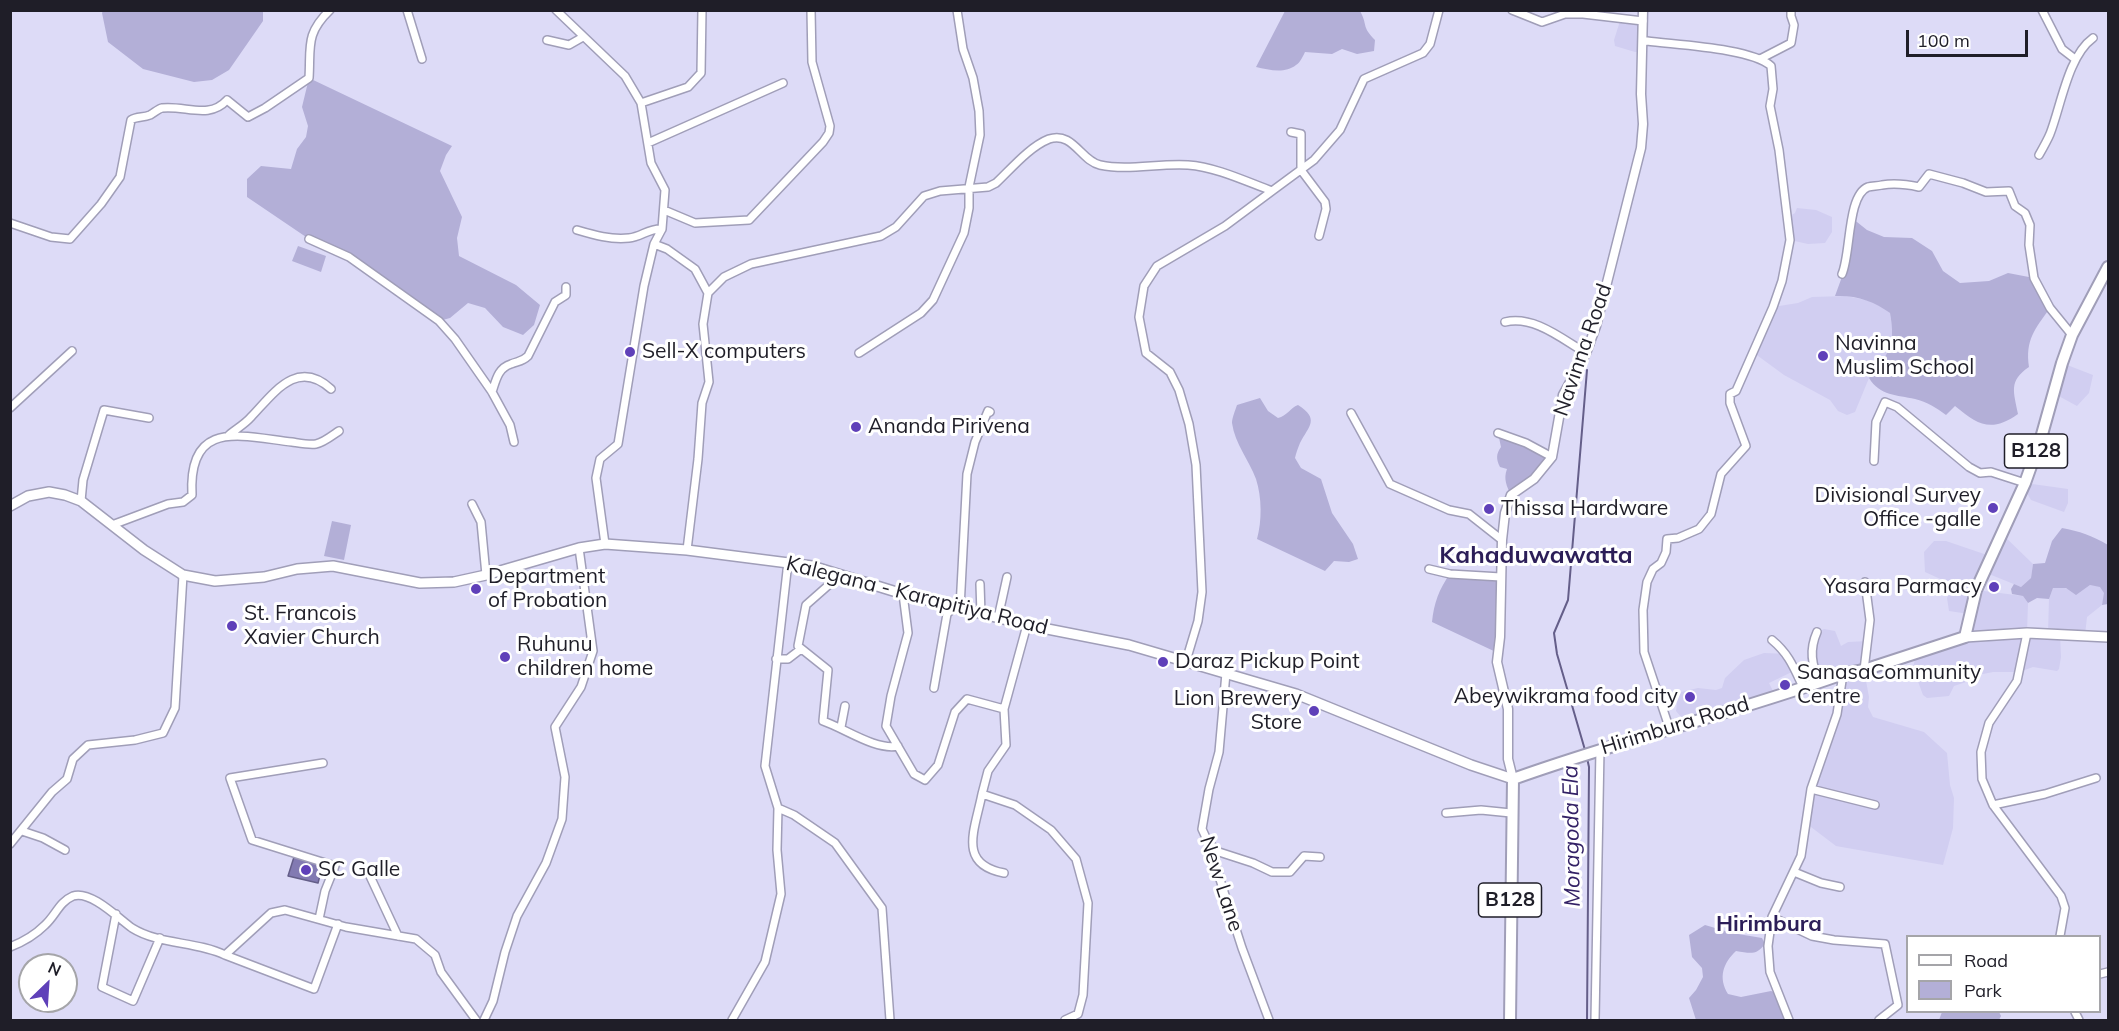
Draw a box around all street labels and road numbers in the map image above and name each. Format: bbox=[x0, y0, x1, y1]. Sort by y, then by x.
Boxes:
street label: Navinna Road bbox=[1549, 280, 1617, 420]
road number: B128 bbox=[2004, 434, 2068, 468]
street label: Kalegana - Karapitiya Road bbox=[783, 551, 1051, 641]
street label: Hirimbura Road bbox=[1598, 691, 1752, 761]
street label: New Lane bbox=[1194, 833, 1248, 935]
road number: B128 bbox=[1478, 883, 1541, 917]

